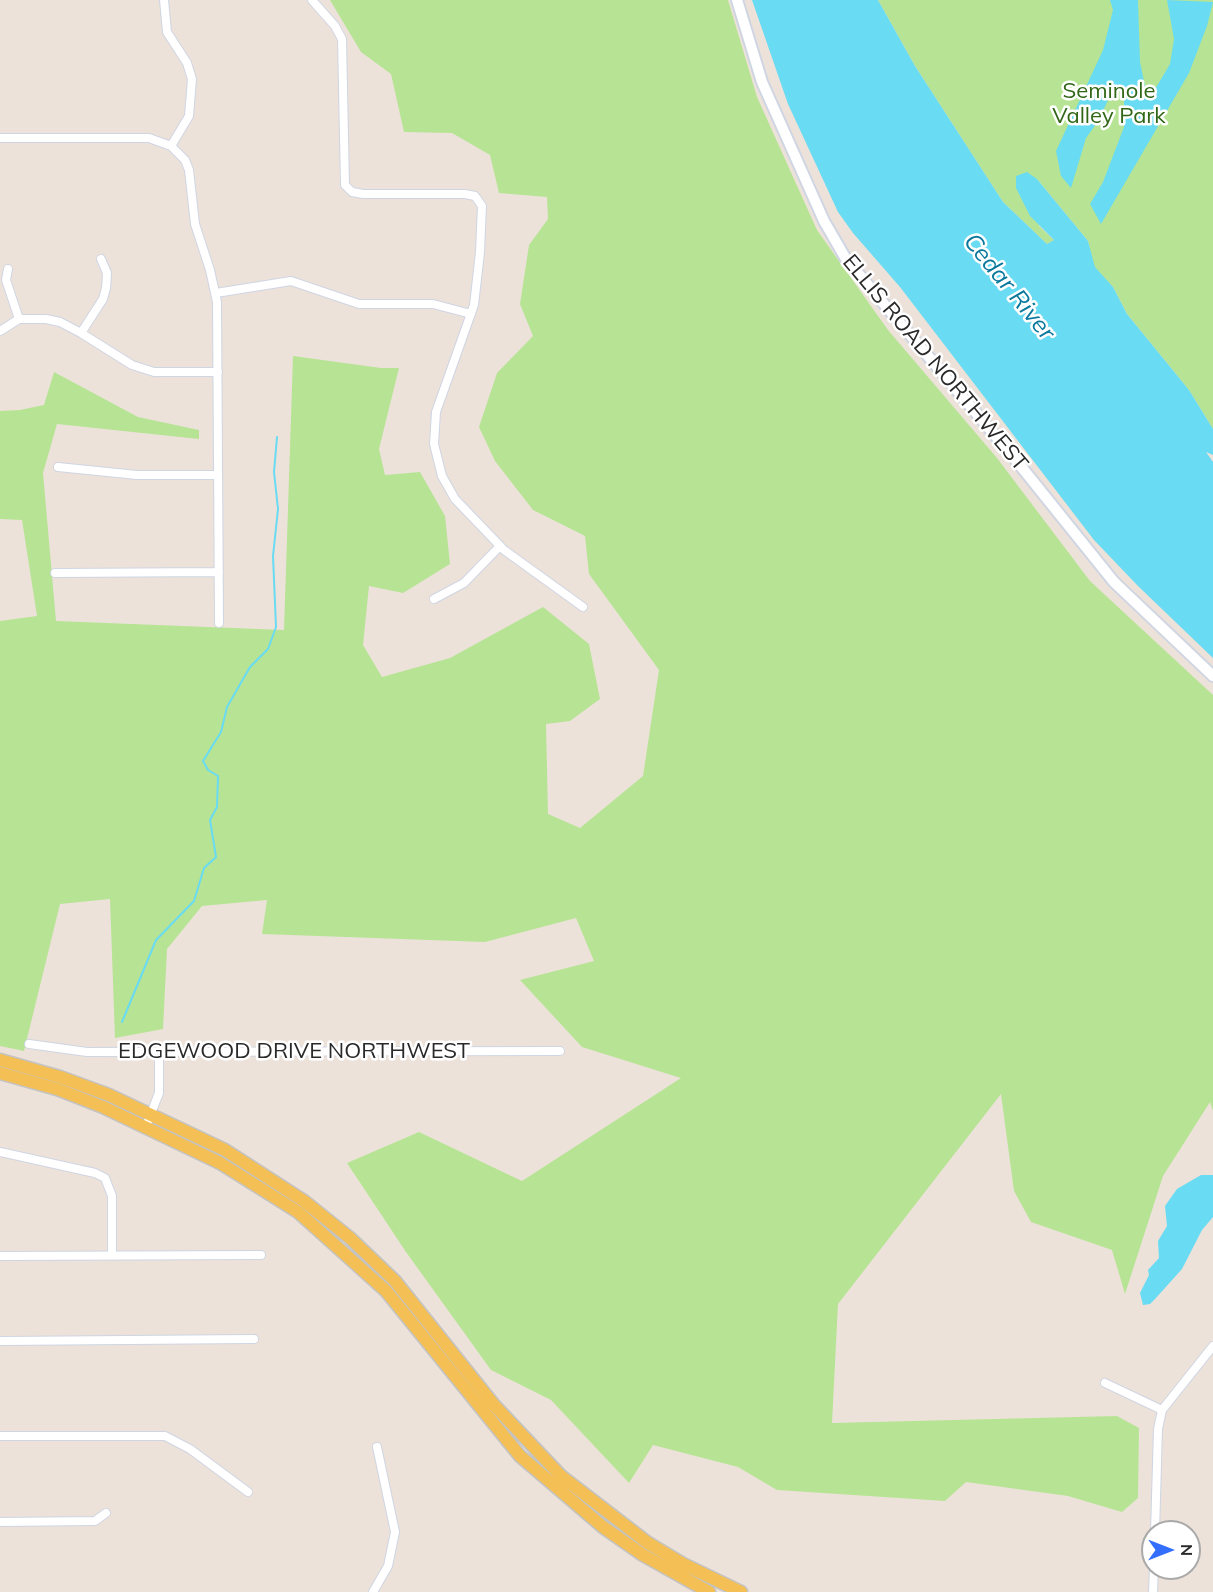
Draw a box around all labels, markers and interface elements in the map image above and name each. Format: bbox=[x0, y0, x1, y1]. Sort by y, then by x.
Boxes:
park label: Seminole Valley Park bbox=[1052, 78, 1166, 130]
water label: Cedar River bbox=[957, 228, 1061, 346]
street label: ELLIS ROAD NORTHWEST bbox=[837, 249, 1033, 477]
street label: EDGEWOOD DRIVE NORTHWEST bbox=[118, 1038, 470, 1064]
north arrow bbox=[1141, 1520, 1201, 1580]
text: N bbox=[1177, 1544, 1197, 1556]

